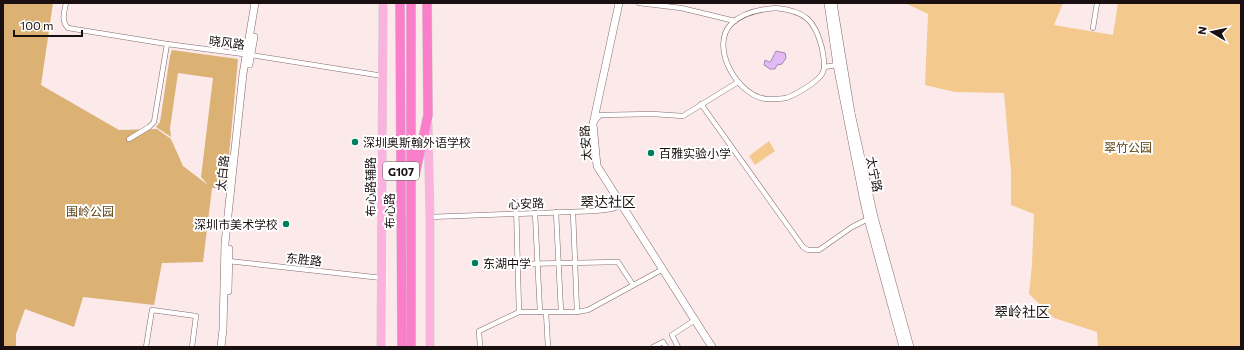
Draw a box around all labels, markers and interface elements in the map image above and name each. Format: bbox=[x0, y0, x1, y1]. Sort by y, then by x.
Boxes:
scale bar bbox=[14, 12, 82, 38]
north arrow bbox=[1192, 12, 1232, 52]
text: 100 m bbox=[20, 18, 54, 32]
text: N bbox=[1195, 25, 1209, 35]
street label: 晓风路 bbox=[208, 33, 246, 51]
street label: 太安路 bbox=[577, 125, 593, 161]
place label: 深圳奥斯翰外语学校 bbox=[363, 135, 471, 149]
marker: 深圳奥斯翰外语学校 bbox=[350, 137, 360, 147]
park label: 翠竹公园 bbox=[1104, 140, 1152, 154]
place label: 百雅实验小学 bbox=[659, 146, 731, 160]
marker: 百雅实验小学 bbox=[646, 148, 656, 158]
street label: 太白路 bbox=[213, 154, 231, 192]
street label: 太宁路 bbox=[864, 155, 886, 193]
street label: 布心路辅路 bbox=[363, 157, 377, 217]
road number: G107 bbox=[383, 162, 419, 180]
street label: 布心路 bbox=[382, 193, 396, 229]
district label: 翠达社区 bbox=[580, 193, 636, 210]
street label: 心安路 bbox=[508, 195, 544, 211]
park label: 围岭公园 bbox=[66, 204, 114, 218]
place label: 深圳市美术学校 bbox=[194, 217, 278, 231]
marker: 深圳市美术学校 bbox=[281, 219, 291, 229]
street label: 东胜路 bbox=[285, 250, 323, 268]
place label: 东湖中学 bbox=[483, 256, 531, 270]
marker: 东湖中学 bbox=[470, 258, 480, 268]
district label: 翠岭社区 bbox=[994, 303, 1050, 320]

